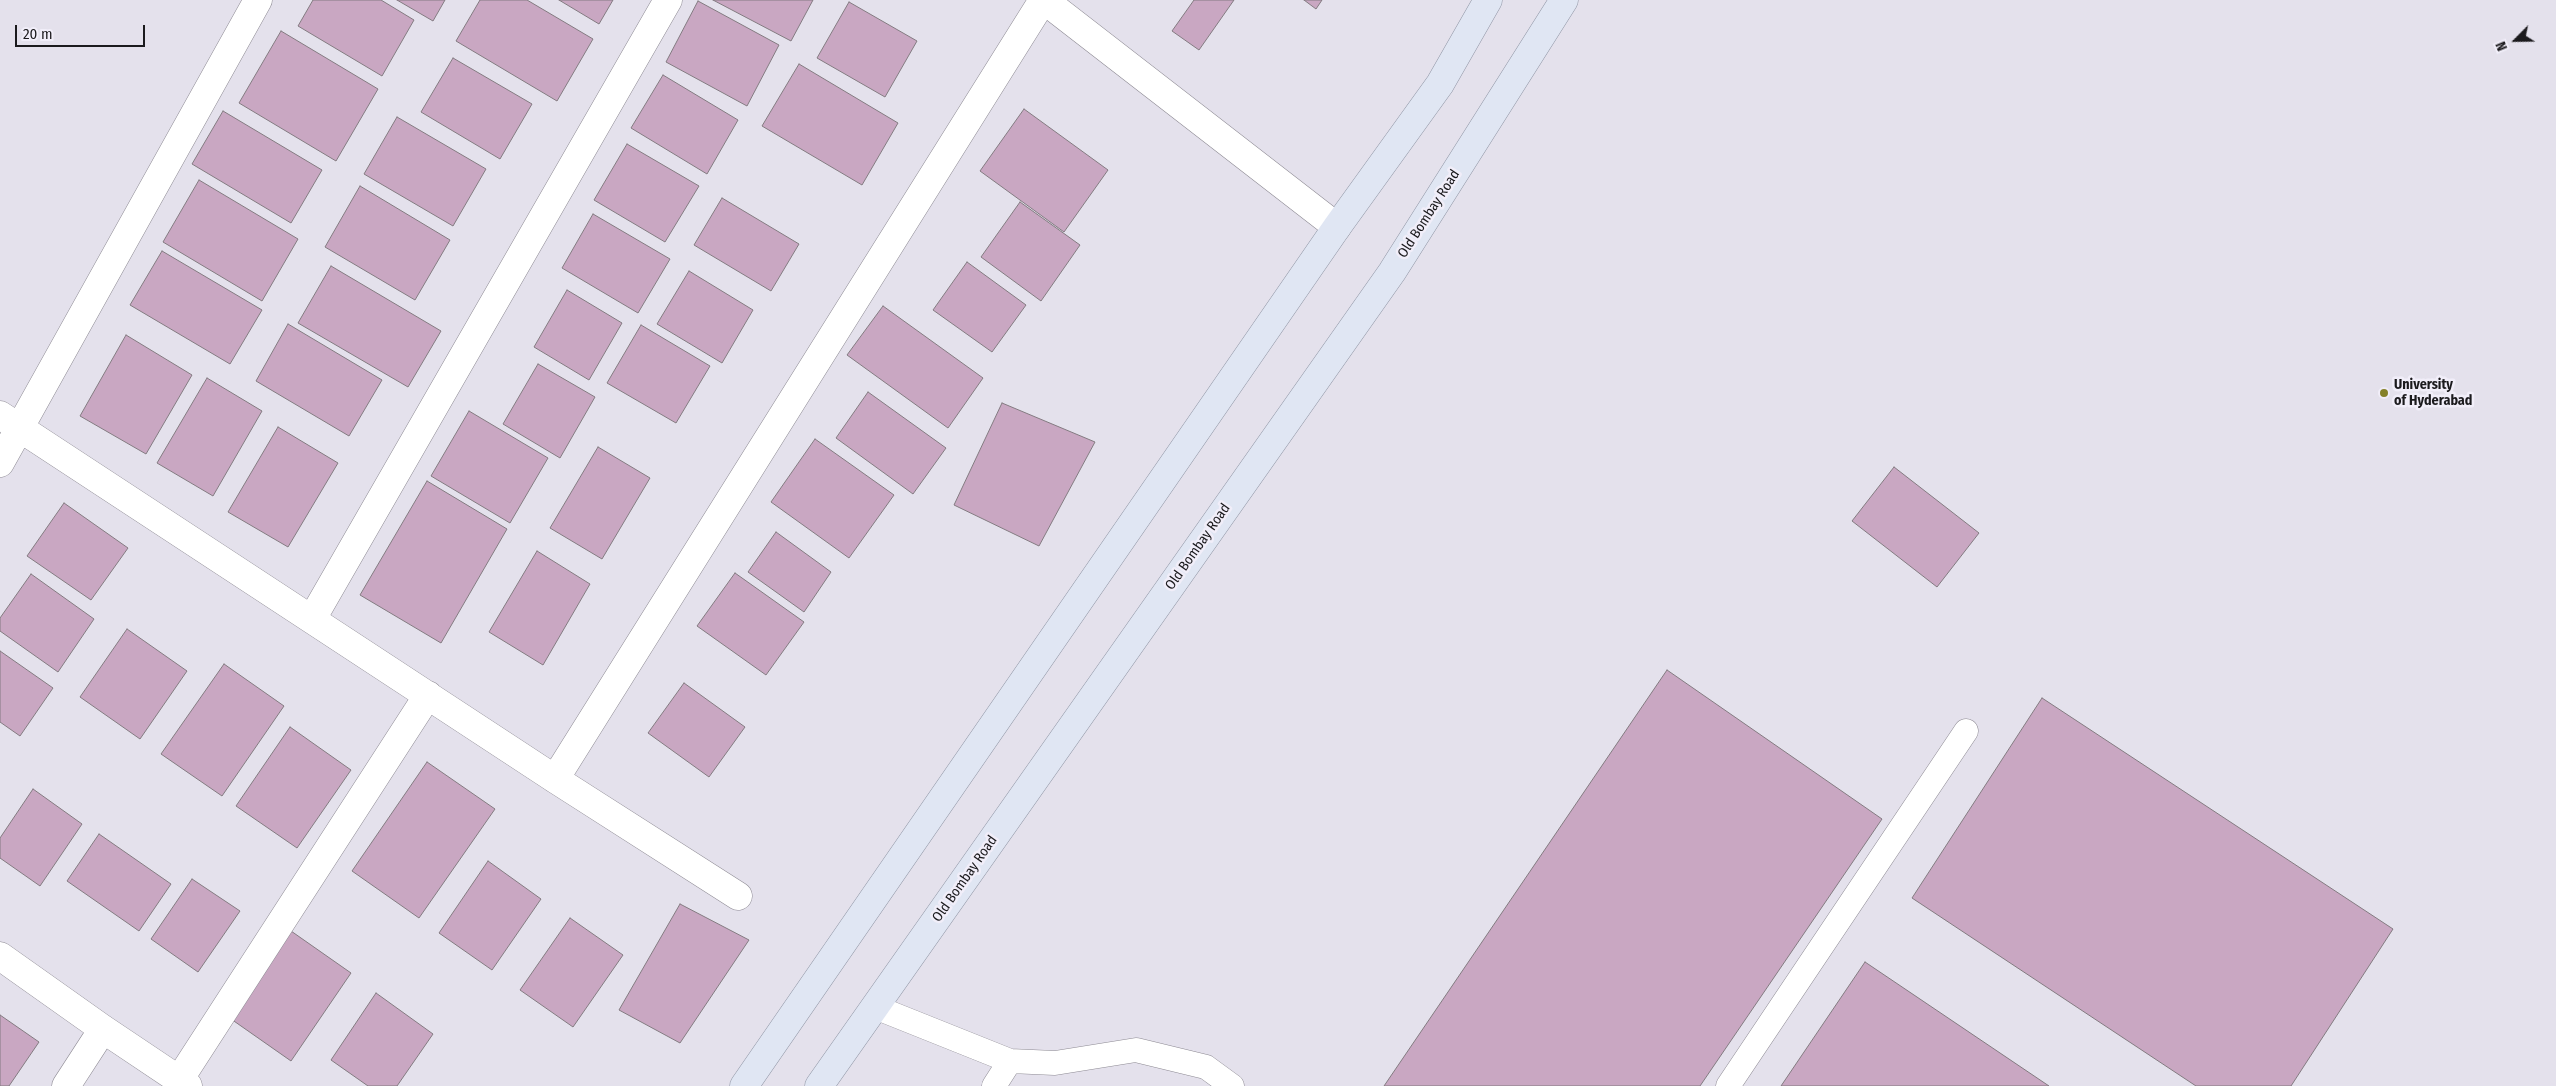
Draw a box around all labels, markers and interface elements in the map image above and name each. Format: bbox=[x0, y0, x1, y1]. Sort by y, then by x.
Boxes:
scale bar bbox=[18, 15, 148, 47]
north arrow bbox=[2491, 15, 2541, 65]
text: 20 m bbox=[23, 25, 53, 43]
text: N bbox=[2492, 39, 2511, 53]
street label: Old Bombay Road bbox=[1394, 167, 1464, 261]
place label: University of Hyderabad bbox=[2394, 377, 2472, 410]
marker: University of Hyderabad bbox=[2378, 387, 2390, 399]
street label: Old Bombay Road bbox=[1162, 501, 1234, 593]
street label: Old Bombay Road bbox=[929, 833, 1001, 925]

